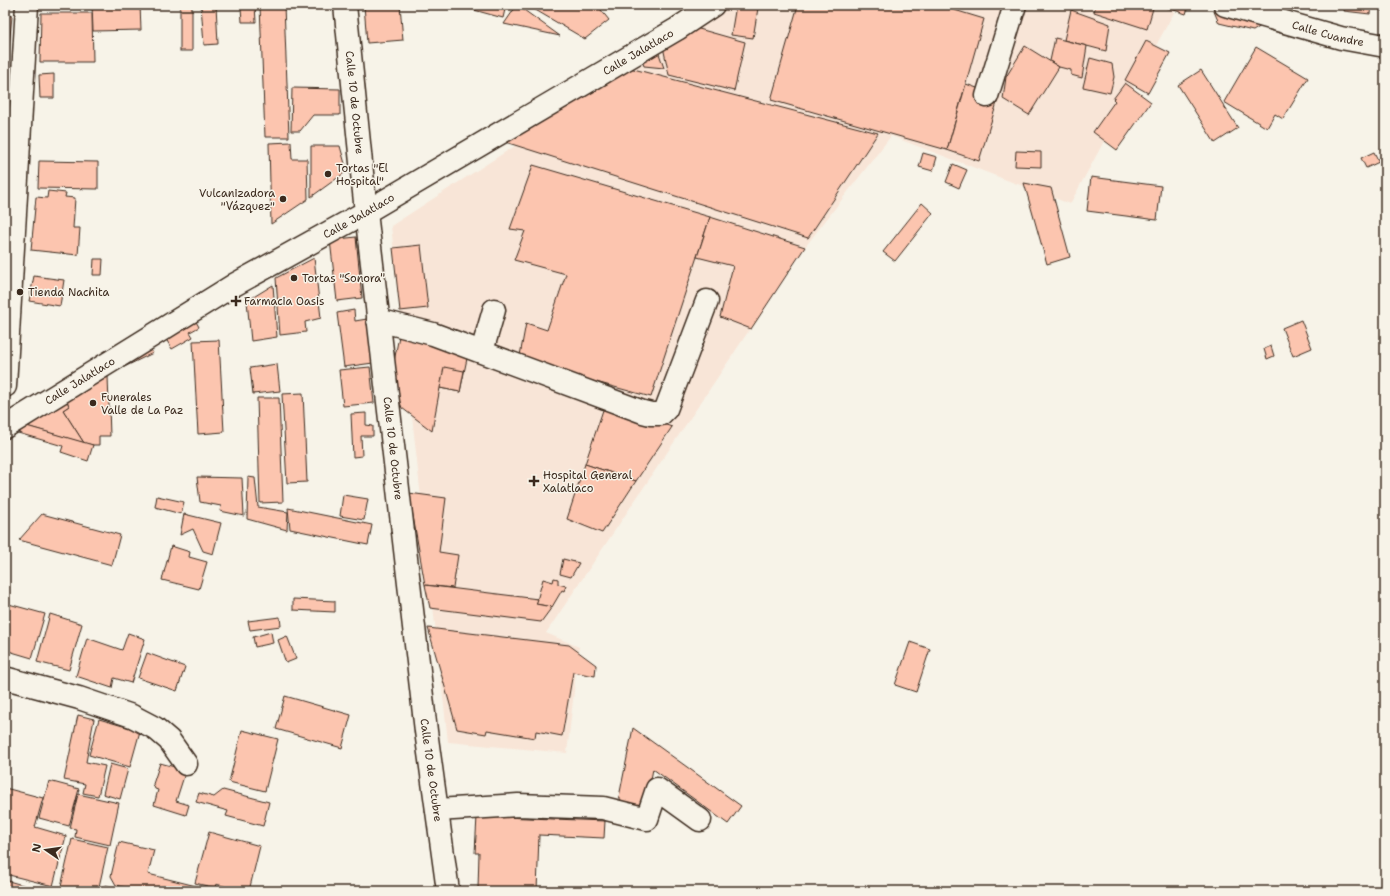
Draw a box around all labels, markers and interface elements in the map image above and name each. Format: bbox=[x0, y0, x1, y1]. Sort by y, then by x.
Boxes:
street label: Calle Cuandre bbox=[1290, 17, 1365, 50]
street label: Calle Jalatlaco bbox=[600, 25, 677, 79]
street label: Calle 10 de Octubre bbox=[342, 50, 367, 155]
place label: Tortas "El Hospital" bbox=[336, 161, 389, 189]
marker: Tortas "El Hospital" bbox=[323, 169, 333, 179]
place label: Vulcanizadora "Vázquez" bbox=[199, 186, 275, 214]
street label: Calle Jalatlaco bbox=[320, 190, 398, 242]
marker: Vulcanizadora "Vázquez" bbox=[278, 194, 288, 204]
place label: Tortas "Sonora" bbox=[302, 271, 385, 286]
marker: Tortas "Sonora" bbox=[289, 273, 299, 283]
place label: Tienda Nachita bbox=[28, 285, 110, 300]
marker: Tienda Nachita bbox=[15, 287, 25, 297]
place label: Farmacia Oasis bbox=[244, 294, 324, 309]
marker: Farmacia Oasis bbox=[231, 296, 241, 306]
street label: Calle Jalatlaco bbox=[42, 353, 118, 408]
place label: Funerales Valle de La Paz bbox=[101, 390, 183, 418]
street label: Calle 10 de Octubre bbox=[379, 396, 406, 501]
marker: Funerales Valle de La Paz bbox=[88, 398, 98, 408]
place label: Hospital General Xalatlaco bbox=[543, 468, 633, 496]
marker: Hospital General Xalatlaco bbox=[528, 475, 540, 487]
street label: Calle 10 de Octubre bbox=[417, 718, 445, 823]
north arrow bbox=[26, 830, 66, 870]
text: N bbox=[28, 842, 45, 854]

